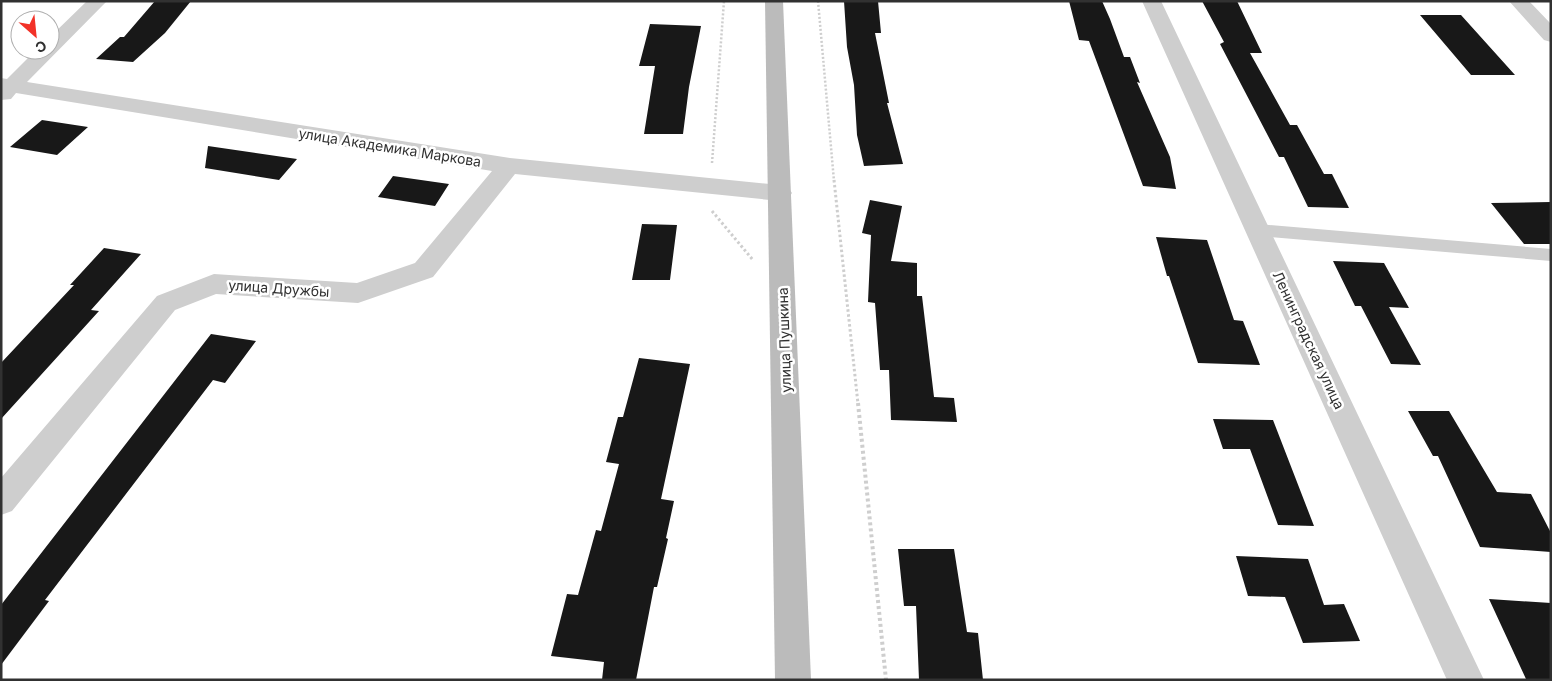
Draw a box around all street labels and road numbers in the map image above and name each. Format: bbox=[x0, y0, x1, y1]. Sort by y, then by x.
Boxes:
street label: улица Академика Маркова bbox=[297, 124, 483, 170]
street label: Ленинградская улица bbox=[1270, 268, 1348, 412]
street label: улица Дружбы bbox=[228, 276, 330, 300]
street label: улица Пушкина bbox=[774, 287, 794, 393]

